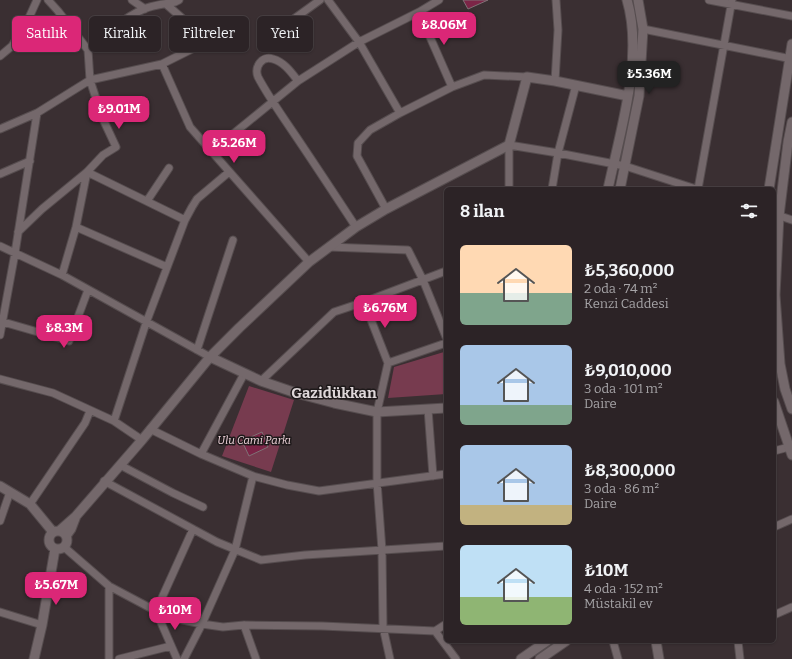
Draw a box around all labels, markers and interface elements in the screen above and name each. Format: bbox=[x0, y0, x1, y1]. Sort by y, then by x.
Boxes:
pin: ₺8.06M bbox=[411, 12, 477, 46]
chip: Satılık bbox=[12, 16, 81, 52]
chip: Kiralık bbox=[89, 16, 161, 52]
chip: Filtreler bbox=[169, 16, 249, 52]
chip: Yeni bbox=[257, 16, 313, 52]
text: ₺8.06M bbox=[421, 17, 467, 32]
pin: ₺5.36M bbox=[616, 61, 682, 95]
text: ₺5.36M bbox=[626, 66, 672, 81]
pin: ₺9.01M bbox=[86, 96, 152, 130]
text: ₺9.01M bbox=[97, 101, 141, 116]
pin: ₺5.26M bbox=[201, 130, 267, 164]
text: ₺5.26M bbox=[211, 135, 257, 150]
icon: filters bbox=[738, 200, 760, 222]
text: 8 ilan bbox=[460, 201, 504, 222]
text: ₺5,360,000 bbox=[584, 260, 674, 281]
icon: home bbox=[492, 261, 540, 309]
text: 2 oda · 74 m² bbox=[584, 281, 657, 296]
pin: ₺6.76M bbox=[352, 295, 418, 329]
text: Kenzi Caddesi bbox=[584, 296, 669, 311]
text: ₺6.76M bbox=[363, 300, 407, 315]
pin: ₺8.3M bbox=[36, 315, 92, 349]
text: ₺8.3M bbox=[45, 320, 83, 335]
text: ₺9,010,000 bbox=[584, 360, 672, 381]
icon: home bbox=[492, 361, 540, 409]
text: 3 oda · 101 m² bbox=[584, 381, 663, 396]
district label: Gazidükkan bbox=[291, 384, 377, 402]
text: Daire bbox=[584, 396, 617, 411]
park label: Ulu Cami Parkı bbox=[217, 434, 291, 447]
text: ₺8,300,000 bbox=[584, 460, 676, 481]
icon: home bbox=[492, 461, 540, 509]
text: 3 oda · 86 m² bbox=[584, 481, 659, 496]
text: Daire bbox=[584, 496, 617, 511]
text: ₺10M bbox=[584, 560, 628, 581]
icon: home bbox=[492, 561, 540, 609]
pin: ₺5.67M bbox=[23, 572, 89, 606]
text: ₺5.67M bbox=[34, 577, 78, 592]
text: 4 oda · 152 m² bbox=[584, 581, 663, 596]
text: Müstakil ev bbox=[584, 596, 653, 611]
pin: ₺10M bbox=[151, 597, 199, 631]
text: ₺10M bbox=[158, 602, 192, 617]

